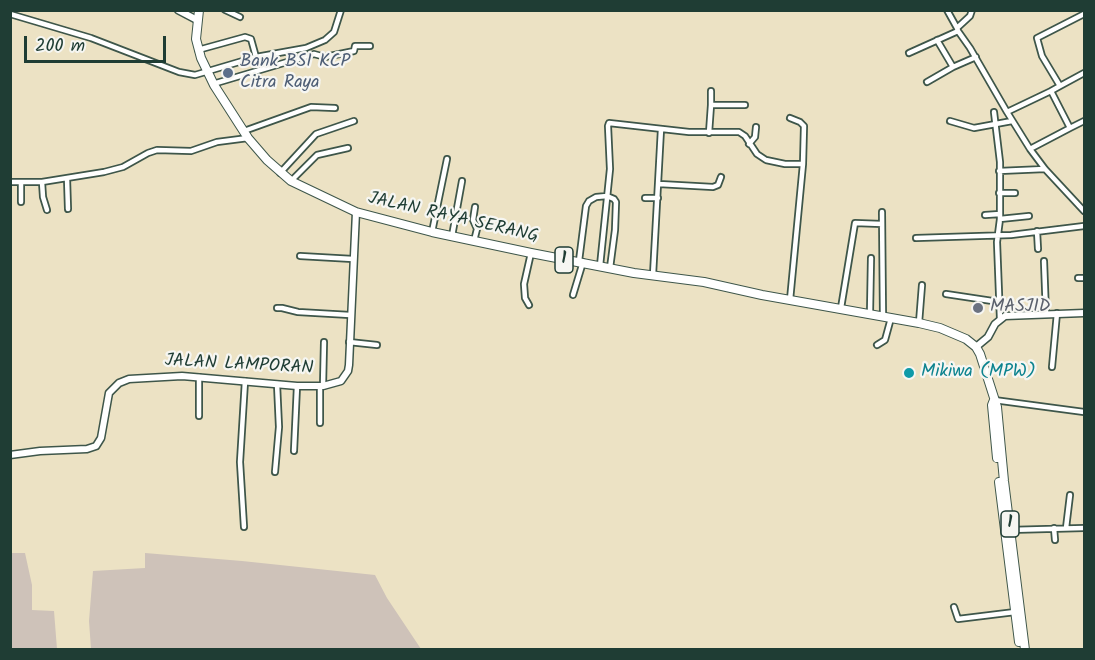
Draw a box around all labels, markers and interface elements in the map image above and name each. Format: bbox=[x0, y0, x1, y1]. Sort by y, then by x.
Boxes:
scale bar bbox=[27, 24, 170, 62]
text: 200 m bbox=[35, 32, 85, 61]
place label: Bank BSI KCP Citra Raya bbox=[240, 52, 350, 94]
marker: Bank BSI KCP Citra Raya bbox=[221, 66, 235, 80]
street label: JALAN RAYA SERANG bbox=[366, 189, 540, 249]
road number: 1 bbox=[555, 247, 573, 273]
place label: MASJID bbox=[990, 297, 1050, 319]
marker: MASJID bbox=[971, 301, 985, 315]
street label: JALAN LAMPORAN bbox=[164, 351, 314, 381]
place label: Mikiwa (MPW) bbox=[921, 362, 1036, 384]
marker: Mikiwa (MPW) bbox=[902, 366, 916, 380]
road number: 1 bbox=[1001, 511, 1019, 537]

